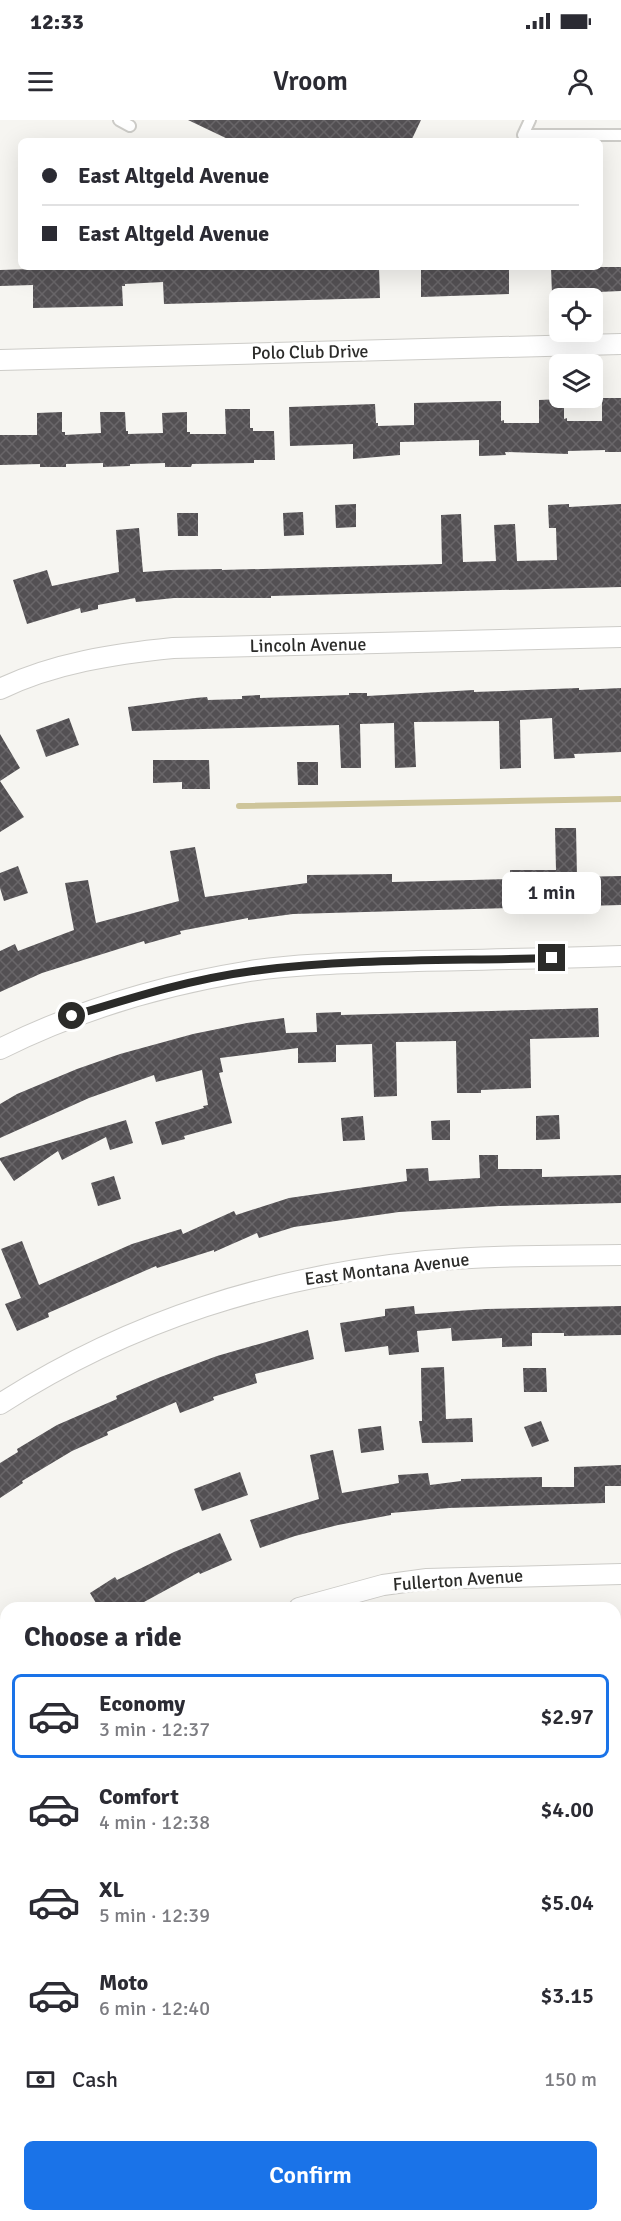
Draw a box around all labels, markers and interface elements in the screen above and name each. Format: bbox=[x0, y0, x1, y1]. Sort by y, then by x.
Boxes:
text: 12:33 bbox=[30, 8, 84, 35]
icon: menu bbox=[24, 65, 57, 98]
text: Vroom bbox=[273, 65, 348, 98]
icon: person bbox=[564, 65, 597, 98]
text: East Altgeld Avenue bbox=[78, 162, 269, 189]
text: East Altgeld Avenue bbox=[78, 220, 269, 247]
map controls bbox=[549, 288, 603, 408]
button: locate bbox=[549, 288, 603, 342]
street label: Polo Club Drive bbox=[251, 340, 369, 364]
button: layers bbox=[549, 354, 603, 408]
street label: Lincoln Avenue bbox=[249, 633, 367, 657]
callout: 1 min bbox=[502, 871, 602, 913]
text: 1 min bbox=[528, 880, 575, 905]
route end bbox=[538, 944, 565, 971]
route start bbox=[58, 1002, 85, 1029]
street label: East Montana Avenue bbox=[303, 1248, 471, 1290]
street label: Fullerton Avenue bbox=[392, 1564, 524, 1596]
text: Choose a ride bbox=[24, 1621, 182, 1654]
icon: car bbox=[27, 1689, 81, 1743]
text: Economy bbox=[99, 1690, 185, 1717]
text: $2.97 bbox=[540, 1703, 594, 1730]
text: 3 min · 12:37 bbox=[99, 1717, 210, 1742]
icon: car bbox=[27, 1782, 81, 1836]
text: Comfort bbox=[99, 1783, 179, 1810]
text: $4.00 bbox=[540, 1796, 594, 1823]
text: 4 min · 12:38 bbox=[99, 1810, 210, 1835]
icon: car bbox=[27, 1875, 81, 1929]
text: XL bbox=[99, 1876, 124, 1903]
text: $5.04 bbox=[540, 1889, 594, 1916]
text: 5 min · 12:39 bbox=[99, 1903, 210, 1928]
icon: car bbox=[27, 1968, 81, 2022]
text: Moto bbox=[99, 1969, 148, 1996]
text: $3.15 bbox=[540, 1982, 594, 2009]
text: 6 min · 12:40 bbox=[99, 1996, 210, 2021]
icon: cash bbox=[24, 2063, 57, 2096]
text: Cash bbox=[72, 2066, 118, 2093]
text: 150 m bbox=[544, 2067, 597, 2092]
button: Confirm bbox=[24, 2141, 597, 2210]

